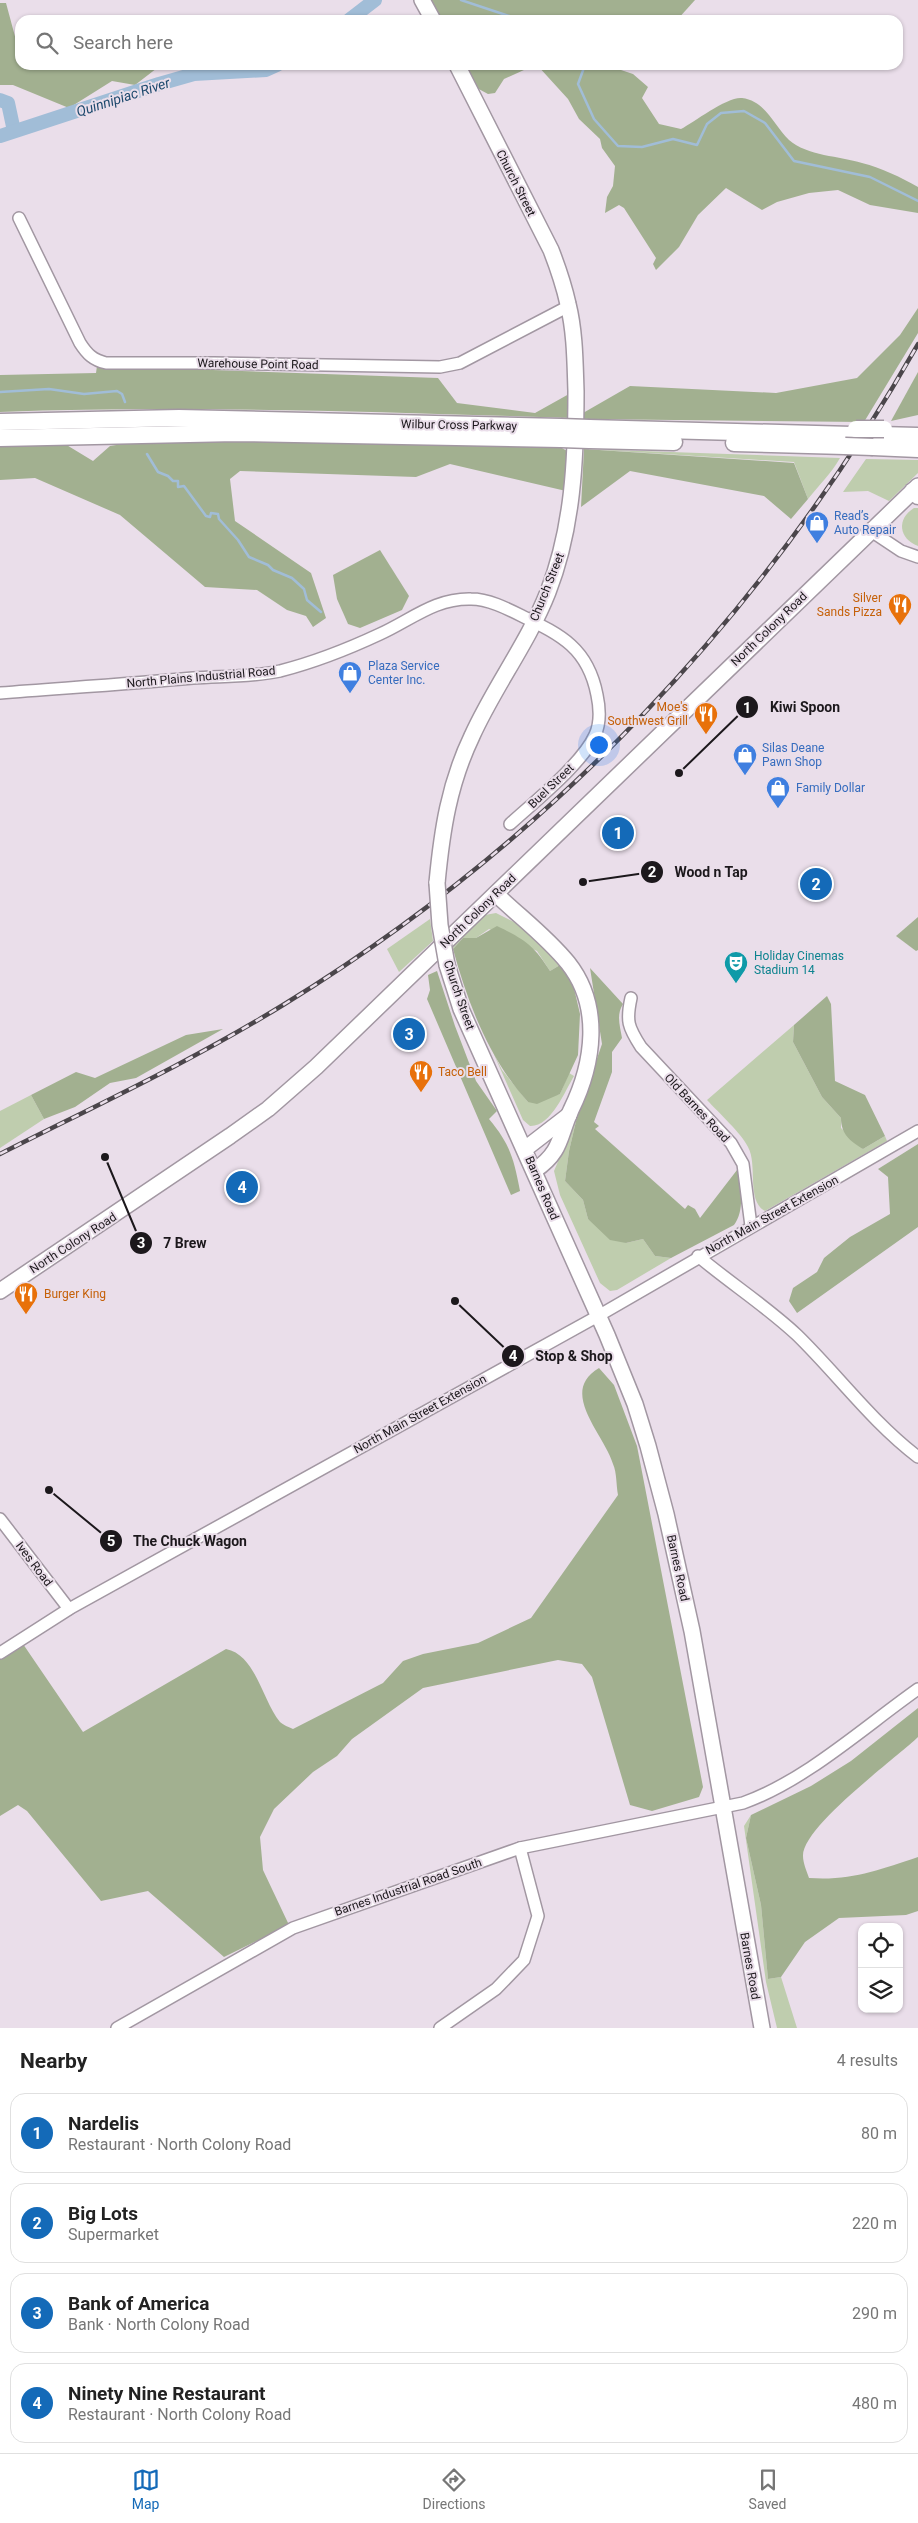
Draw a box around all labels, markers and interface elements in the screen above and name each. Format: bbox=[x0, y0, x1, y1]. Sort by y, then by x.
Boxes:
search box bbox=[15, 15, 903, 70]
icon: search bbox=[33, 29, 61, 57]
text: Search here bbox=[73, 31, 173, 54]
water label: Quinnipiac River bbox=[74, 74, 172, 120]
street label: Church Street bbox=[493, 148, 539, 219]
street label: Warehouse Point Road bbox=[197, 356, 319, 372]
street label: Wilbur Cross Parkway bbox=[401, 417, 518, 433]
place label: Read’s Auto Repair bbox=[834, 509, 896, 537]
shop icon: Read’s Auto Repair bbox=[804, 510, 830, 544]
street label: Church Street bbox=[527, 551, 567, 623]
street label: North Colony Road bbox=[728, 589, 810, 669]
place label: Silver Sands Pizza bbox=[817, 591, 882, 619]
restaurant icon: Silver Sands Pizza bbox=[887, 592, 913, 626]
place label: Plaza Service Center Inc. bbox=[368, 659, 440, 687]
shop icon: Plaza Service Center Inc. bbox=[337, 660, 363, 694]
street label: North Plains Industrial Road bbox=[126, 664, 276, 690]
callout: Kiwi Spoon bbox=[735, 693, 850, 722]
text: 1 bbox=[743, 699, 751, 717]
text: Kiwi Spoon bbox=[770, 699, 840, 715]
place label: Moe's Southwest Grill bbox=[607, 700, 688, 728]
restaurant icon: Moe's Southwest Grill bbox=[693, 701, 719, 735]
your location bbox=[586, 732, 612, 758]
place label: Silas Deane Pawn Shop bbox=[762, 741, 824, 769]
shop icon: Silas Deane Pawn Shop bbox=[732, 742, 758, 776]
street label: Buel Street bbox=[525, 761, 577, 811]
shop icon: Family Dollar bbox=[765, 775, 791, 809]
place label: Family Dollar bbox=[796, 781, 865, 795]
pin: 1 bbox=[602, 814, 634, 852]
callout: Wood n Tap bbox=[639, 857, 758, 886]
text: 2 bbox=[648, 863, 657, 881]
text: Wood n Tap bbox=[674, 864, 748, 880]
pin: 2 bbox=[800, 865, 832, 903]
street label: North Colony Road bbox=[437, 871, 519, 951]
place label: Holiday Cinemas Stadium 14 bbox=[754, 949, 844, 977]
theatre icon: Holiday Cinemas Stadium 14 bbox=[723, 950, 749, 984]
street label: Church Street bbox=[441, 958, 477, 1032]
pin: 3 bbox=[393, 1015, 425, 1053]
restaurant icon: Taco Bell bbox=[408, 1059, 434, 1093]
place label: Taco Bell bbox=[438, 1065, 487, 1079]
street label: Old Barnes Road bbox=[662, 1071, 732, 1145]
street label: Barnes Road bbox=[522, 1154, 562, 1222]
pin: 4 bbox=[226, 1168, 258, 1206]
street label: North Main Street Extension bbox=[703, 1173, 841, 1257]
street label: North Colony Road bbox=[27, 1210, 119, 1276]
callout: 7 Brew bbox=[128, 1228, 217, 1257]
text: 3 bbox=[137, 1234, 145, 1252]
text: 7 Brew bbox=[163, 1235, 207, 1251]
restaurant icon: Burger King bbox=[13, 1281, 39, 1315]
place label: Burger King bbox=[44, 1287, 106, 1301]
callout: Stop & Shop bbox=[500, 1342, 623, 1371]
text: 4 bbox=[509, 1347, 518, 1365]
text: Stop & Shop bbox=[535, 1348, 613, 1364]
street label: North Main Street Extension bbox=[351, 1372, 489, 1456]
callout: The Chuck Wagon bbox=[98, 1526, 257, 1555]
text: 5 bbox=[107, 1532, 115, 1550]
text: The Chuck Wagon bbox=[133, 1533, 247, 1549]
street label: Barnes Road bbox=[664, 1533, 692, 1603]
street label: Ives Road bbox=[13, 1539, 55, 1589]
street label: Barnes Industrial Road South bbox=[333, 1855, 483, 1919]
map controls bbox=[858, 1923, 903, 2013]
button: locate bbox=[858, 1923, 903, 1968]
street label: Barnes Road bbox=[737, 1931, 763, 2001]
button: layers bbox=[858, 1968, 903, 2013]
text: Nearby bbox=[20, 2049, 87, 2073]
text: 4 results bbox=[837, 2051, 898, 2070]
text: Nardelis bbox=[68, 2112, 139, 2135]
text: 1 bbox=[32, 2124, 42, 2143]
text: 80 m bbox=[861, 2124, 897, 2143]
text: Restaurant · North Colony Road bbox=[68, 2135, 291, 2154]
text: Big Lots bbox=[68, 2202, 138, 2225]
text: 2 bbox=[32, 2214, 42, 2233]
text: 220 m bbox=[852, 2214, 897, 2233]
text: Supermarket bbox=[68, 2225, 159, 2244]
text: Bank of America bbox=[68, 2292, 209, 2315]
text: 3 bbox=[32, 2304, 42, 2323]
text: 290 m bbox=[852, 2304, 897, 2323]
text: Bank · North Colony Road bbox=[68, 2315, 250, 2334]
text: Ninety Nine Restaurant bbox=[68, 2382, 265, 2405]
text: 4 bbox=[32, 2394, 42, 2413]
text: 480 m bbox=[852, 2394, 897, 2413]
text: Restaurant · North Colony Road bbox=[68, 2405, 291, 2424]
tab: Map bbox=[132, 2466, 160, 2512]
tab: Directions bbox=[423, 2466, 486, 2512]
tab: Saved bbox=[749, 2466, 786, 2512]

